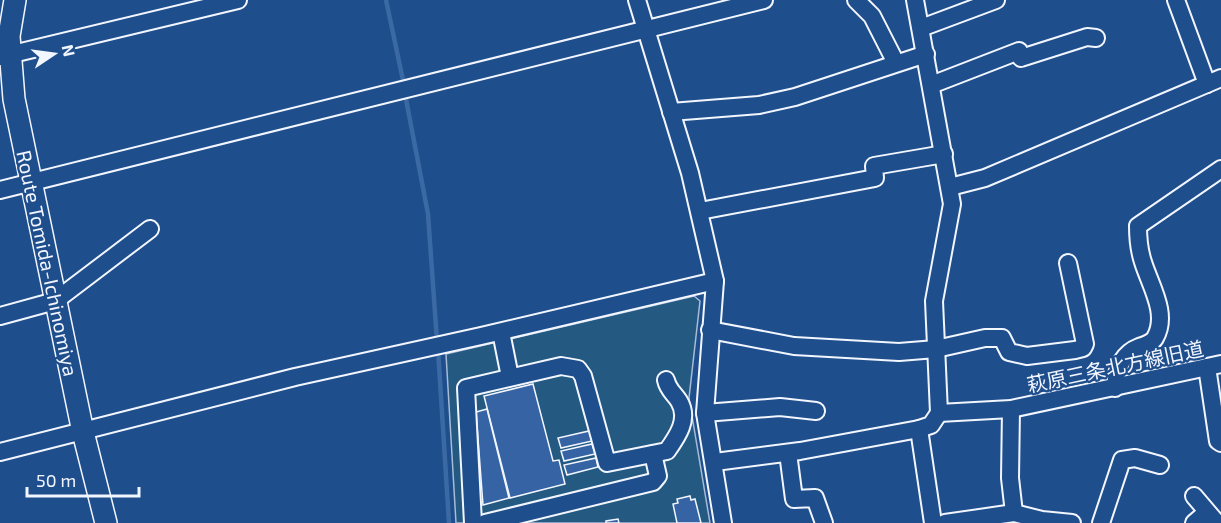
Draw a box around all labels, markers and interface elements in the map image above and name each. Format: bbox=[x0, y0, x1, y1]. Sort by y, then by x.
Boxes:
north arrow bbox=[24, 24, 84, 84]
text: N bbox=[59, 43, 80, 58]
street label: Route Tomida-Ichinomiya bbox=[12, 148, 84, 378]
street label: 萩原三条北方線旧道 bbox=[1024, 336, 1206, 396]
scale bar bbox=[27, 460, 140, 498]
text: 50 m bbox=[36, 469, 76, 491]

